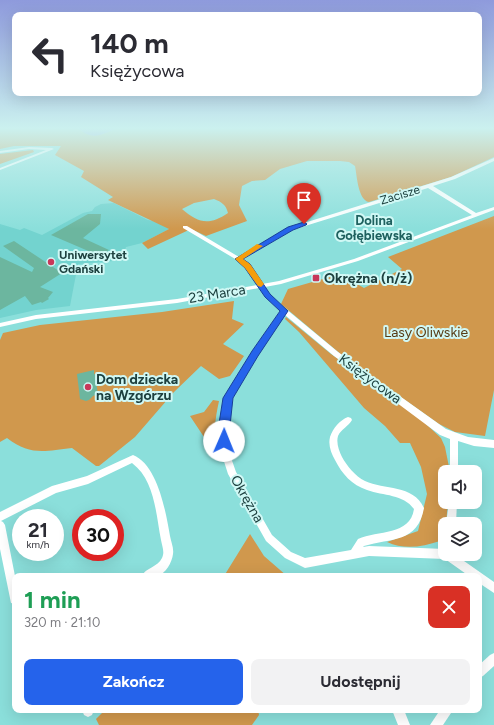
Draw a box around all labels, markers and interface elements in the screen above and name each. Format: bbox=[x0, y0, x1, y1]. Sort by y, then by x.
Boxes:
text: 140 m bbox=[90, 26, 169, 60]
icon: left bbox=[24, 28, 76, 80]
text: Księżycowa bbox=[90, 60, 184, 82]
street label: Zacisze bbox=[378, 182, 422, 208]
pin bbox=[287, 183, 321, 224]
icon: arrive bbox=[293, 189, 315, 211]
district label: Dolina Gołębiewska bbox=[336, 213, 412, 243]
place label: Uniwersytet Gdański bbox=[59, 248, 127, 276]
marker: Uniwersytet Gdański bbox=[46, 257, 56, 267]
place label: Okrężna (n/ż) bbox=[324, 270, 412, 287]
marker: Okrężna (n/ż) bbox=[311, 273, 321, 283]
street label: 23 Marca bbox=[187, 281, 247, 307]
park label: Lasy Oliwskie bbox=[384, 324, 468, 341]
street label: Księżycowa bbox=[335, 351, 405, 407]
place label: Dom dziecka na Wzgórzu bbox=[96, 371, 178, 404]
marker: Dom dziecka na Wzgórzu bbox=[83, 382, 93, 392]
position arrow bbox=[203, 420, 245, 462]
map controls bbox=[438, 465, 482, 561]
button: sound bbox=[438, 465, 482, 509]
street label: Okrężna bbox=[227, 472, 267, 526]
speed limit sign: 30 bbox=[72, 509, 124, 561]
button: layers bbox=[438, 517, 482, 561]
text: 21 bbox=[28, 518, 48, 542]
text: km/h bbox=[27, 538, 49, 551]
text: 1 min bbox=[24, 585, 81, 614]
button: close bbox=[428, 586, 470, 628]
text: 320 m · 21:10 bbox=[24, 615, 100, 630]
button: Zakończ bbox=[24, 659, 243, 705]
button: Udostępnij bbox=[251, 659, 470, 705]

